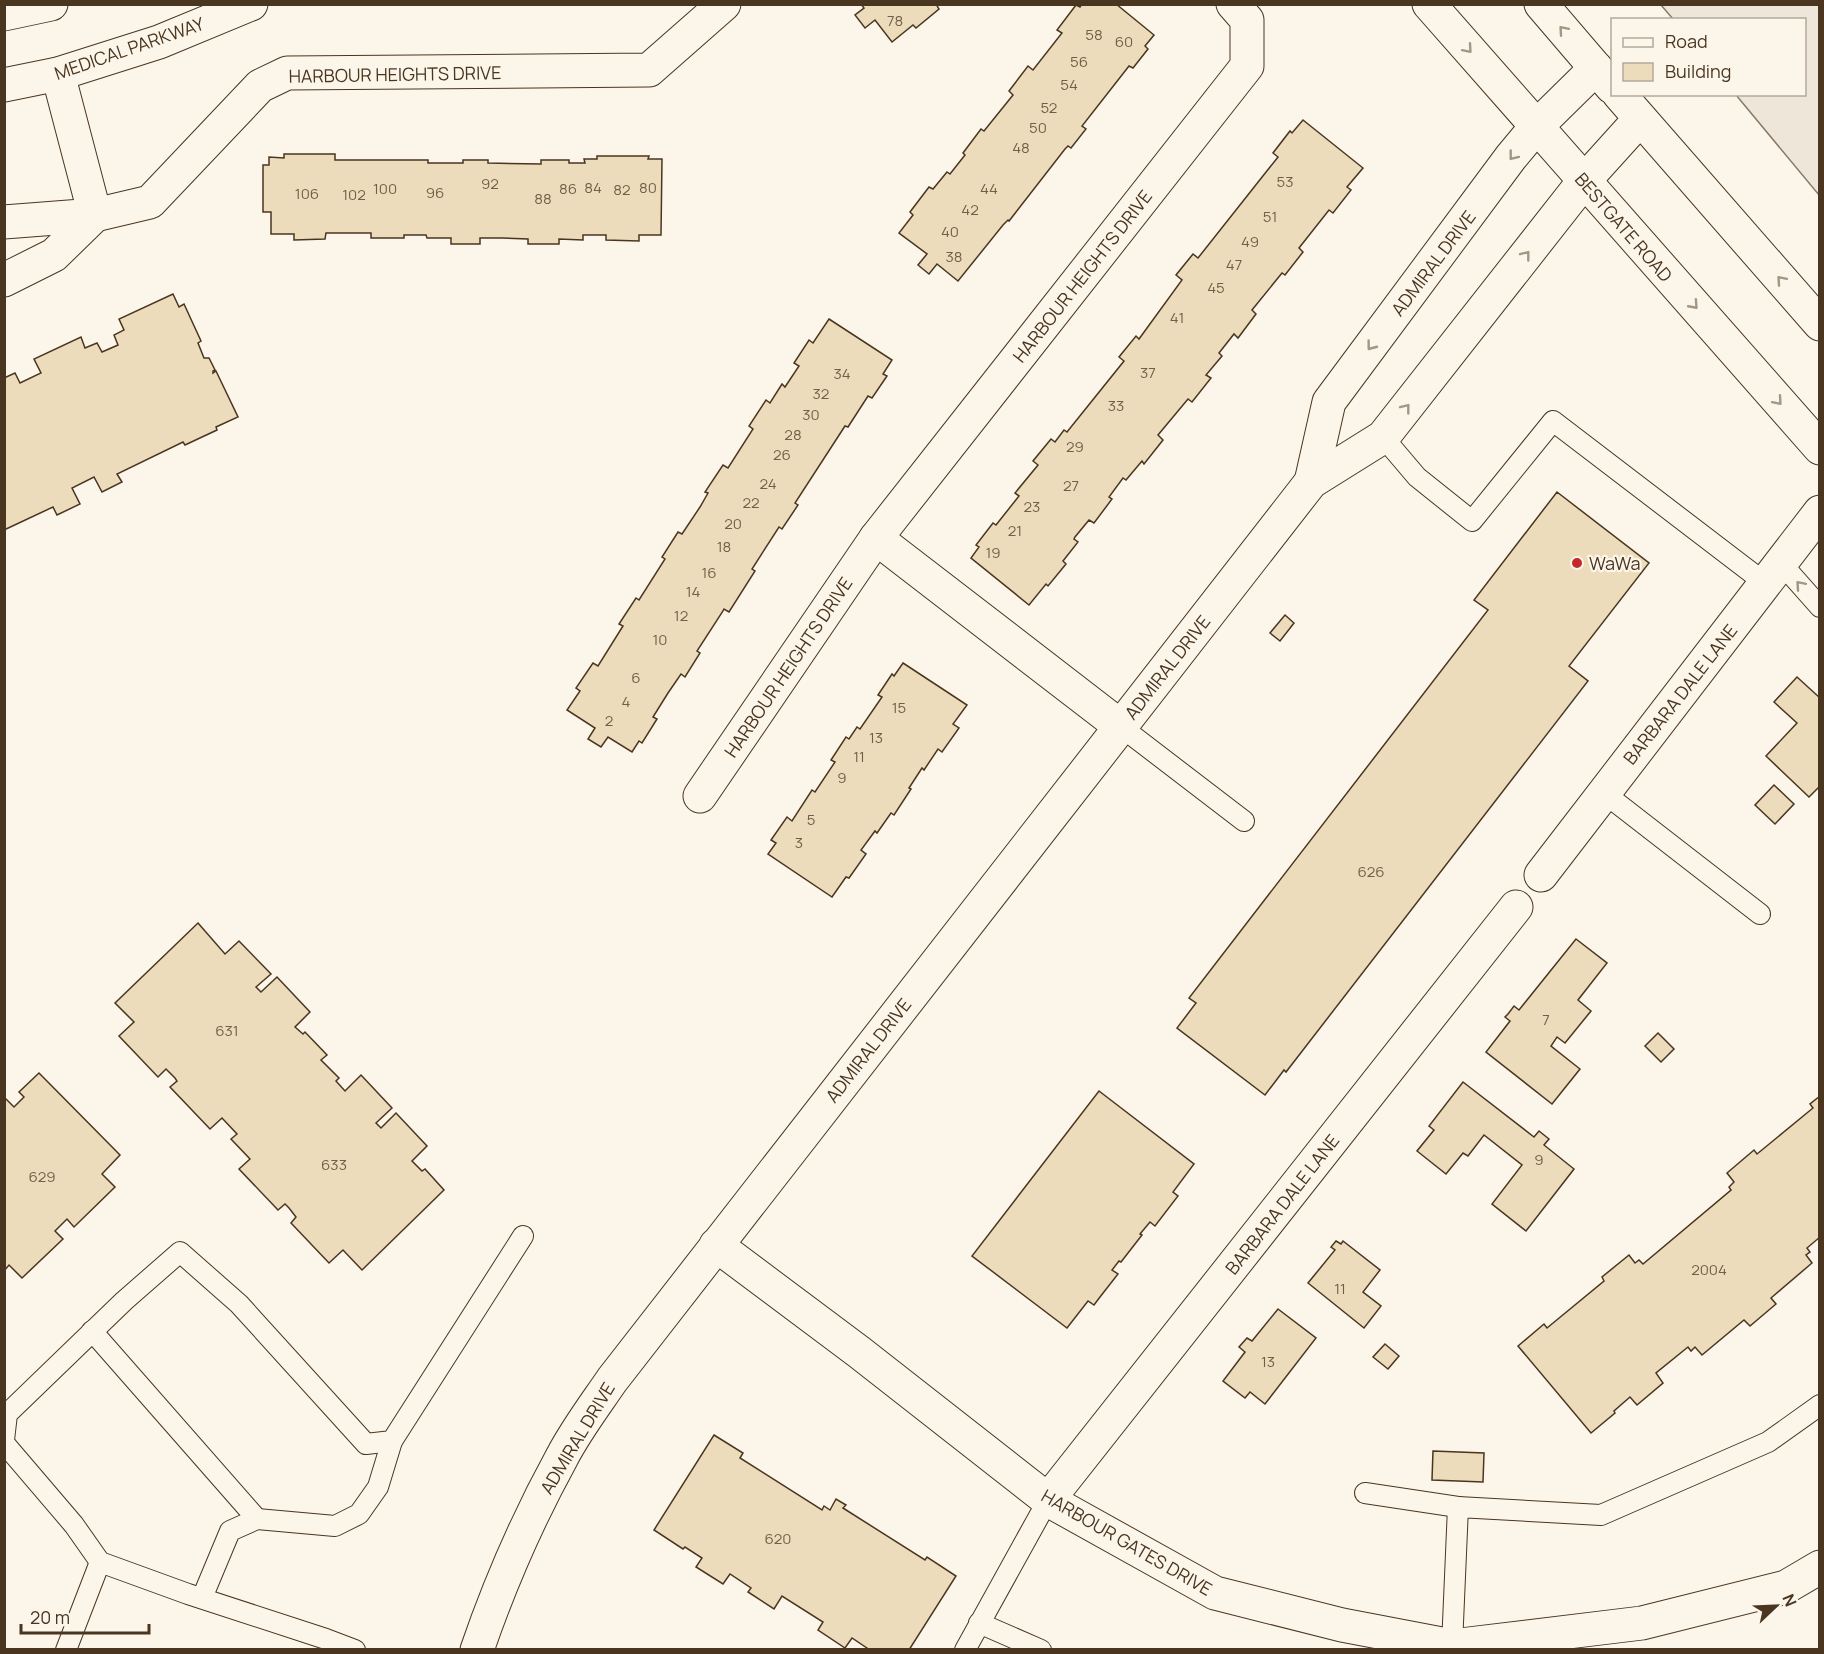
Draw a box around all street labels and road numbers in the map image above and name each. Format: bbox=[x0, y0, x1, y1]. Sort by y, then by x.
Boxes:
street label: MEDICAL PARKWAY bbox=[51, 11, 208, 85]
street label: HARBOUR HEIGHTS DRIVE bbox=[288, 60, 502, 88]
street label: BESTGATE ROAD bbox=[1570, 167, 1678, 287]
street label: HARBOUR HEIGHTS DRIVE bbox=[1007, 185, 1157, 367]
street label: ADMIRAL DRIVE bbox=[1385, 205, 1481, 321]
street label: HARBOUR HEIGHTS DRIVE bbox=[719, 572, 857, 762]
street label: ADMIRAL DRIVE bbox=[1119, 610, 1215, 724]
street label: BARBARA DALE LANE bbox=[1618, 619, 1742, 769]
street label: ADMIRAL DRIVE bbox=[820, 993, 916, 1107]
street label: BARBARA DALE LANE bbox=[1220, 1129, 1344, 1279]
street label: ADMIRAL DRIVE bbox=[534, 1378, 620, 1498]
street label: HARBOUR GATES DRIVE bbox=[1037, 1483, 1217, 1601]

